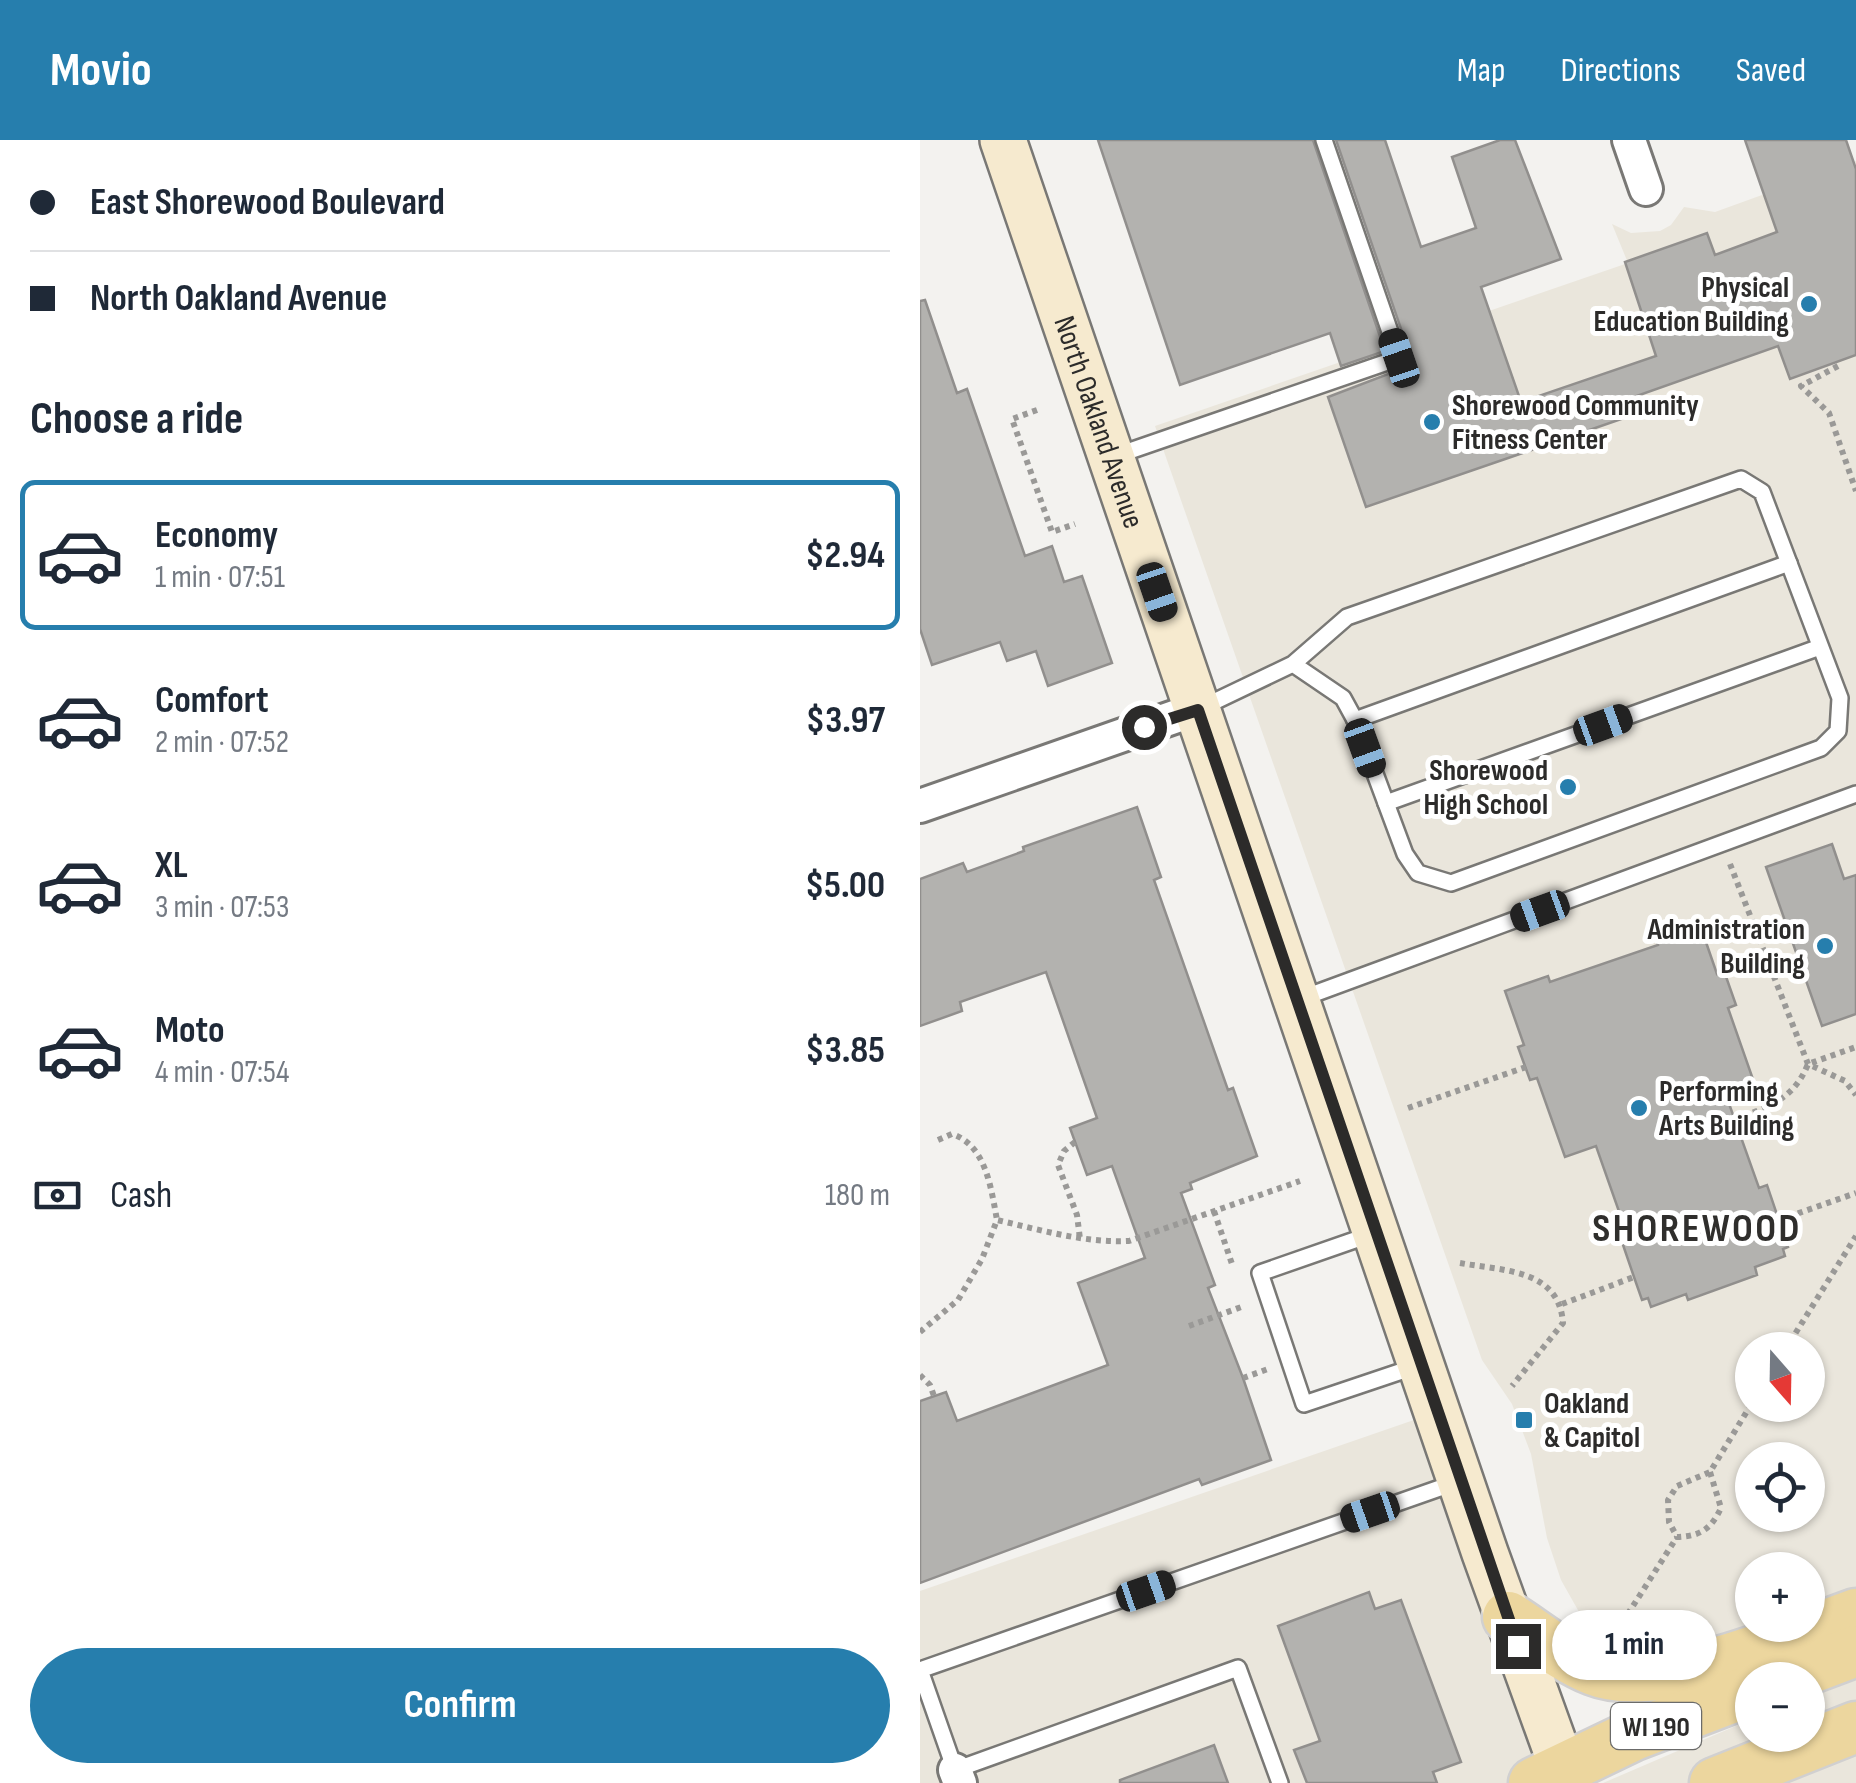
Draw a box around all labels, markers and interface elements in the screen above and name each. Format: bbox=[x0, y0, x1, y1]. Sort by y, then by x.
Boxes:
text: Movio bbox=[50, 42, 152, 99]
text: Map bbox=[1457, 49, 1506, 92]
text: Directions bbox=[1561, 49, 1681, 92]
text: Saved bbox=[1736, 49, 1806, 92]
text: East Shorewood Boulevard bbox=[90, 180, 445, 225]
place label: Physical Education Building bbox=[1594, 270, 1789, 340]
text: North Oakland Avenue bbox=[90, 276, 387, 321]
marker: Physical Education Building bbox=[1798, 293, 1820, 315]
street label: North Oakland Avenue bbox=[1045, 312, 1151, 533]
car bbox=[1375, 325, 1423, 391]
place label: Shorewood Community Fitness Center bbox=[1452, 388, 1699, 458]
text: Choose a ride bbox=[30, 392, 243, 447]
marker: Shorewood Community Fitness Center bbox=[1421, 411, 1443, 433]
icon: car bbox=[35, 510, 125, 600]
text: Economy bbox=[155, 513, 278, 558]
text: $2.94 bbox=[805, 533, 885, 578]
text: 1 min · 07:51 bbox=[155, 558, 285, 597]
car bbox=[1133, 559, 1181, 625]
icon: car bbox=[35, 675, 125, 765]
text: Comfort bbox=[155, 678, 269, 723]
text: $3.97 bbox=[806, 698, 885, 743]
car bbox=[1570, 701, 1636, 749]
route start bbox=[1122, 705, 1167, 750]
car bbox=[1341, 715, 1389, 781]
text: 2 min · 07:52 bbox=[155, 723, 289, 762]
place label: Shorewood High School bbox=[1423, 753, 1548, 823]
marker: Shorewood High School bbox=[1557, 776, 1579, 798]
icon: car bbox=[35, 840, 125, 930]
text: XL bbox=[155, 843, 188, 888]
text: $5.00 bbox=[805, 863, 885, 908]
car bbox=[1507, 887, 1573, 935]
text: 3 min · 07:53 bbox=[155, 888, 289, 927]
place label: Administration Building bbox=[1647, 912, 1805, 982]
marker: Administration Building bbox=[1814, 935, 1836, 957]
icon: car bbox=[35, 1005, 125, 1095]
text: Moto bbox=[155, 1008, 225, 1053]
text: $3.85 bbox=[805, 1028, 885, 1073]
text: 4 min · 07:54 bbox=[155, 1053, 289, 1092]
place label: Performing Arts Building bbox=[1658, 1074, 1795, 1144]
marker: Performing Arts Building bbox=[1628, 1097, 1650, 1119]
icon: cash bbox=[30, 1168, 85, 1223]
text: Cash bbox=[110, 1173, 172, 1218]
text: 180 m bbox=[825, 1176, 890, 1215]
district label: SHOREWOOD bbox=[1592, 1205, 1802, 1253]
north arrow bbox=[1735, 1332, 1825, 1422]
map controls bbox=[1735, 1332, 1825, 1752]
place label: Oakland & Capitol bbox=[1544, 1386, 1640, 1456]
marker: Oakland & Capitol bbox=[1513, 1409, 1535, 1431]
button: locate bbox=[1735, 1442, 1825, 1532]
car bbox=[1337, 1488, 1403, 1536]
button: + bbox=[1735, 1552, 1825, 1642]
car bbox=[1113, 1567, 1179, 1615]
callout: 1 min bbox=[1553, 1611, 1718, 1681]
route end bbox=[1496, 1624, 1541, 1669]
text: 1 min bbox=[1605, 1625, 1664, 1664]
button: Confirm bbox=[30, 1648, 890, 1763]
button: − bbox=[1735, 1662, 1825, 1752]
road number: WI 190 bbox=[1611, 1703, 1701, 1749]

